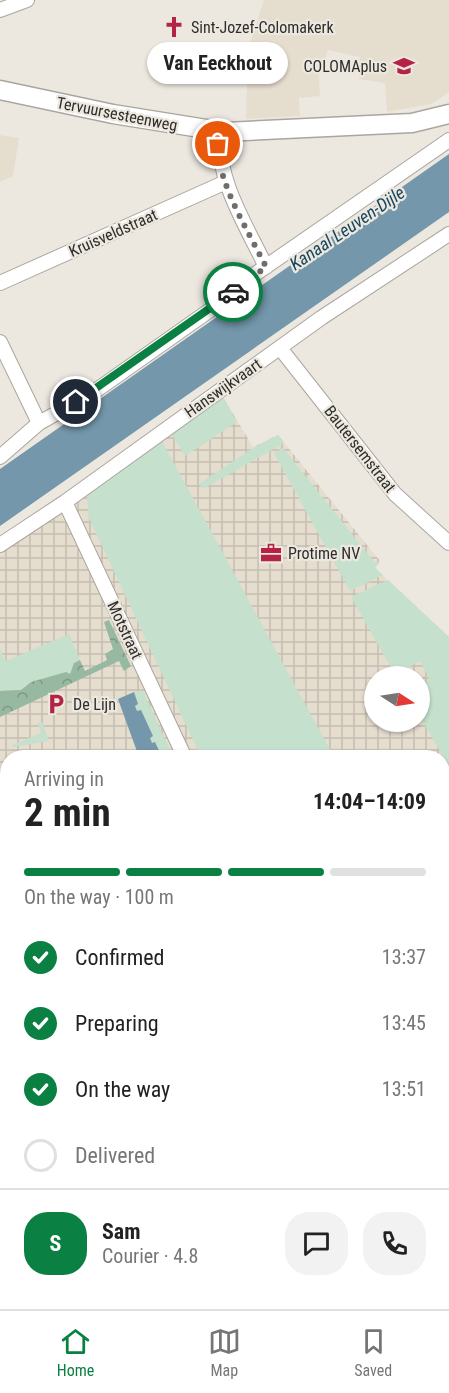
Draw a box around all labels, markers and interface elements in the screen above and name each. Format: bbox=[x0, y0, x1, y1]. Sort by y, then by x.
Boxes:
church icon: Sint-Jozef-Colomakerk bbox=[162, 15, 186, 39]
place label: Sint-Jozef-Colomakerk bbox=[191, 18, 334, 37]
callout: Van Eeckhout bbox=[148, 42, 288, 84]
text: Van Eeckhout bbox=[163, 51, 272, 75]
school or university icon: COLOMAplus bbox=[392, 54, 416, 78]
place label: COLOMAplus bbox=[304, 57, 387, 76]
street label: Tervuursesteenweg bbox=[55, 93, 179, 135]
pin bbox=[192, 118, 243, 169]
icon: bag bbox=[201, 127, 234, 160]
water label: Kanaal Leuven-Dijle bbox=[285, 182, 409, 274]
street label: Kruisveldstraat bbox=[66, 205, 160, 261]
courier bbox=[203, 262, 263, 322]
icon: car bbox=[217, 276, 250, 309]
street label: Hanswijkvaart bbox=[181, 354, 265, 421]
pin bbox=[50, 376, 101, 427]
icon: home bbox=[59, 385, 92, 418]
street label: Bautersemstraat bbox=[320, 402, 400, 496]
office icon: Protime NV bbox=[259, 541, 283, 565]
place label: Protime NV bbox=[288, 544, 360, 563]
street label: Motstraat bbox=[103, 598, 147, 662]
north arrow bbox=[364, 666, 430, 732]
map controls bbox=[364, 666, 430, 732]
parking icon: De Lijn bbox=[44, 692, 68, 716]
place label: De Lijn bbox=[73, 695, 116, 714]
text: Arriving in bbox=[24, 767, 104, 791]
text: 14:04–14:09 bbox=[313, 789, 426, 814]
text: 2 min bbox=[24, 790, 111, 836]
text: On the way · 100 m bbox=[24, 885, 174, 909]
icon: check bbox=[24, 941, 57, 974]
text: Confirmed bbox=[75, 945, 164, 970]
text: 13:37 bbox=[382, 945, 426, 969]
icon: check bbox=[24, 1007, 57, 1040]
text: Preparing bbox=[75, 1011, 159, 1036]
text: 13:45 bbox=[382, 1011, 426, 1035]
icon: check bbox=[24, 1073, 57, 1106]
text: On the way bbox=[75, 1077, 170, 1102]
text: 13:51 bbox=[382, 1077, 426, 1101]
text: Delivered bbox=[75, 1143, 155, 1168]
button: chat bbox=[285, 1212, 348, 1275]
button: phone bbox=[363, 1212, 426, 1275]
text: Sam bbox=[102, 1219, 141, 1244]
text: S bbox=[50, 1231, 61, 1256]
text: Courier · 4.8 bbox=[102, 1244, 198, 1268]
tab: Home bbox=[57, 1325, 94, 1380]
tab: Map bbox=[208, 1325, 241, 1380]
tab: Saved bbox=[354, 1325, 392, 1380]

